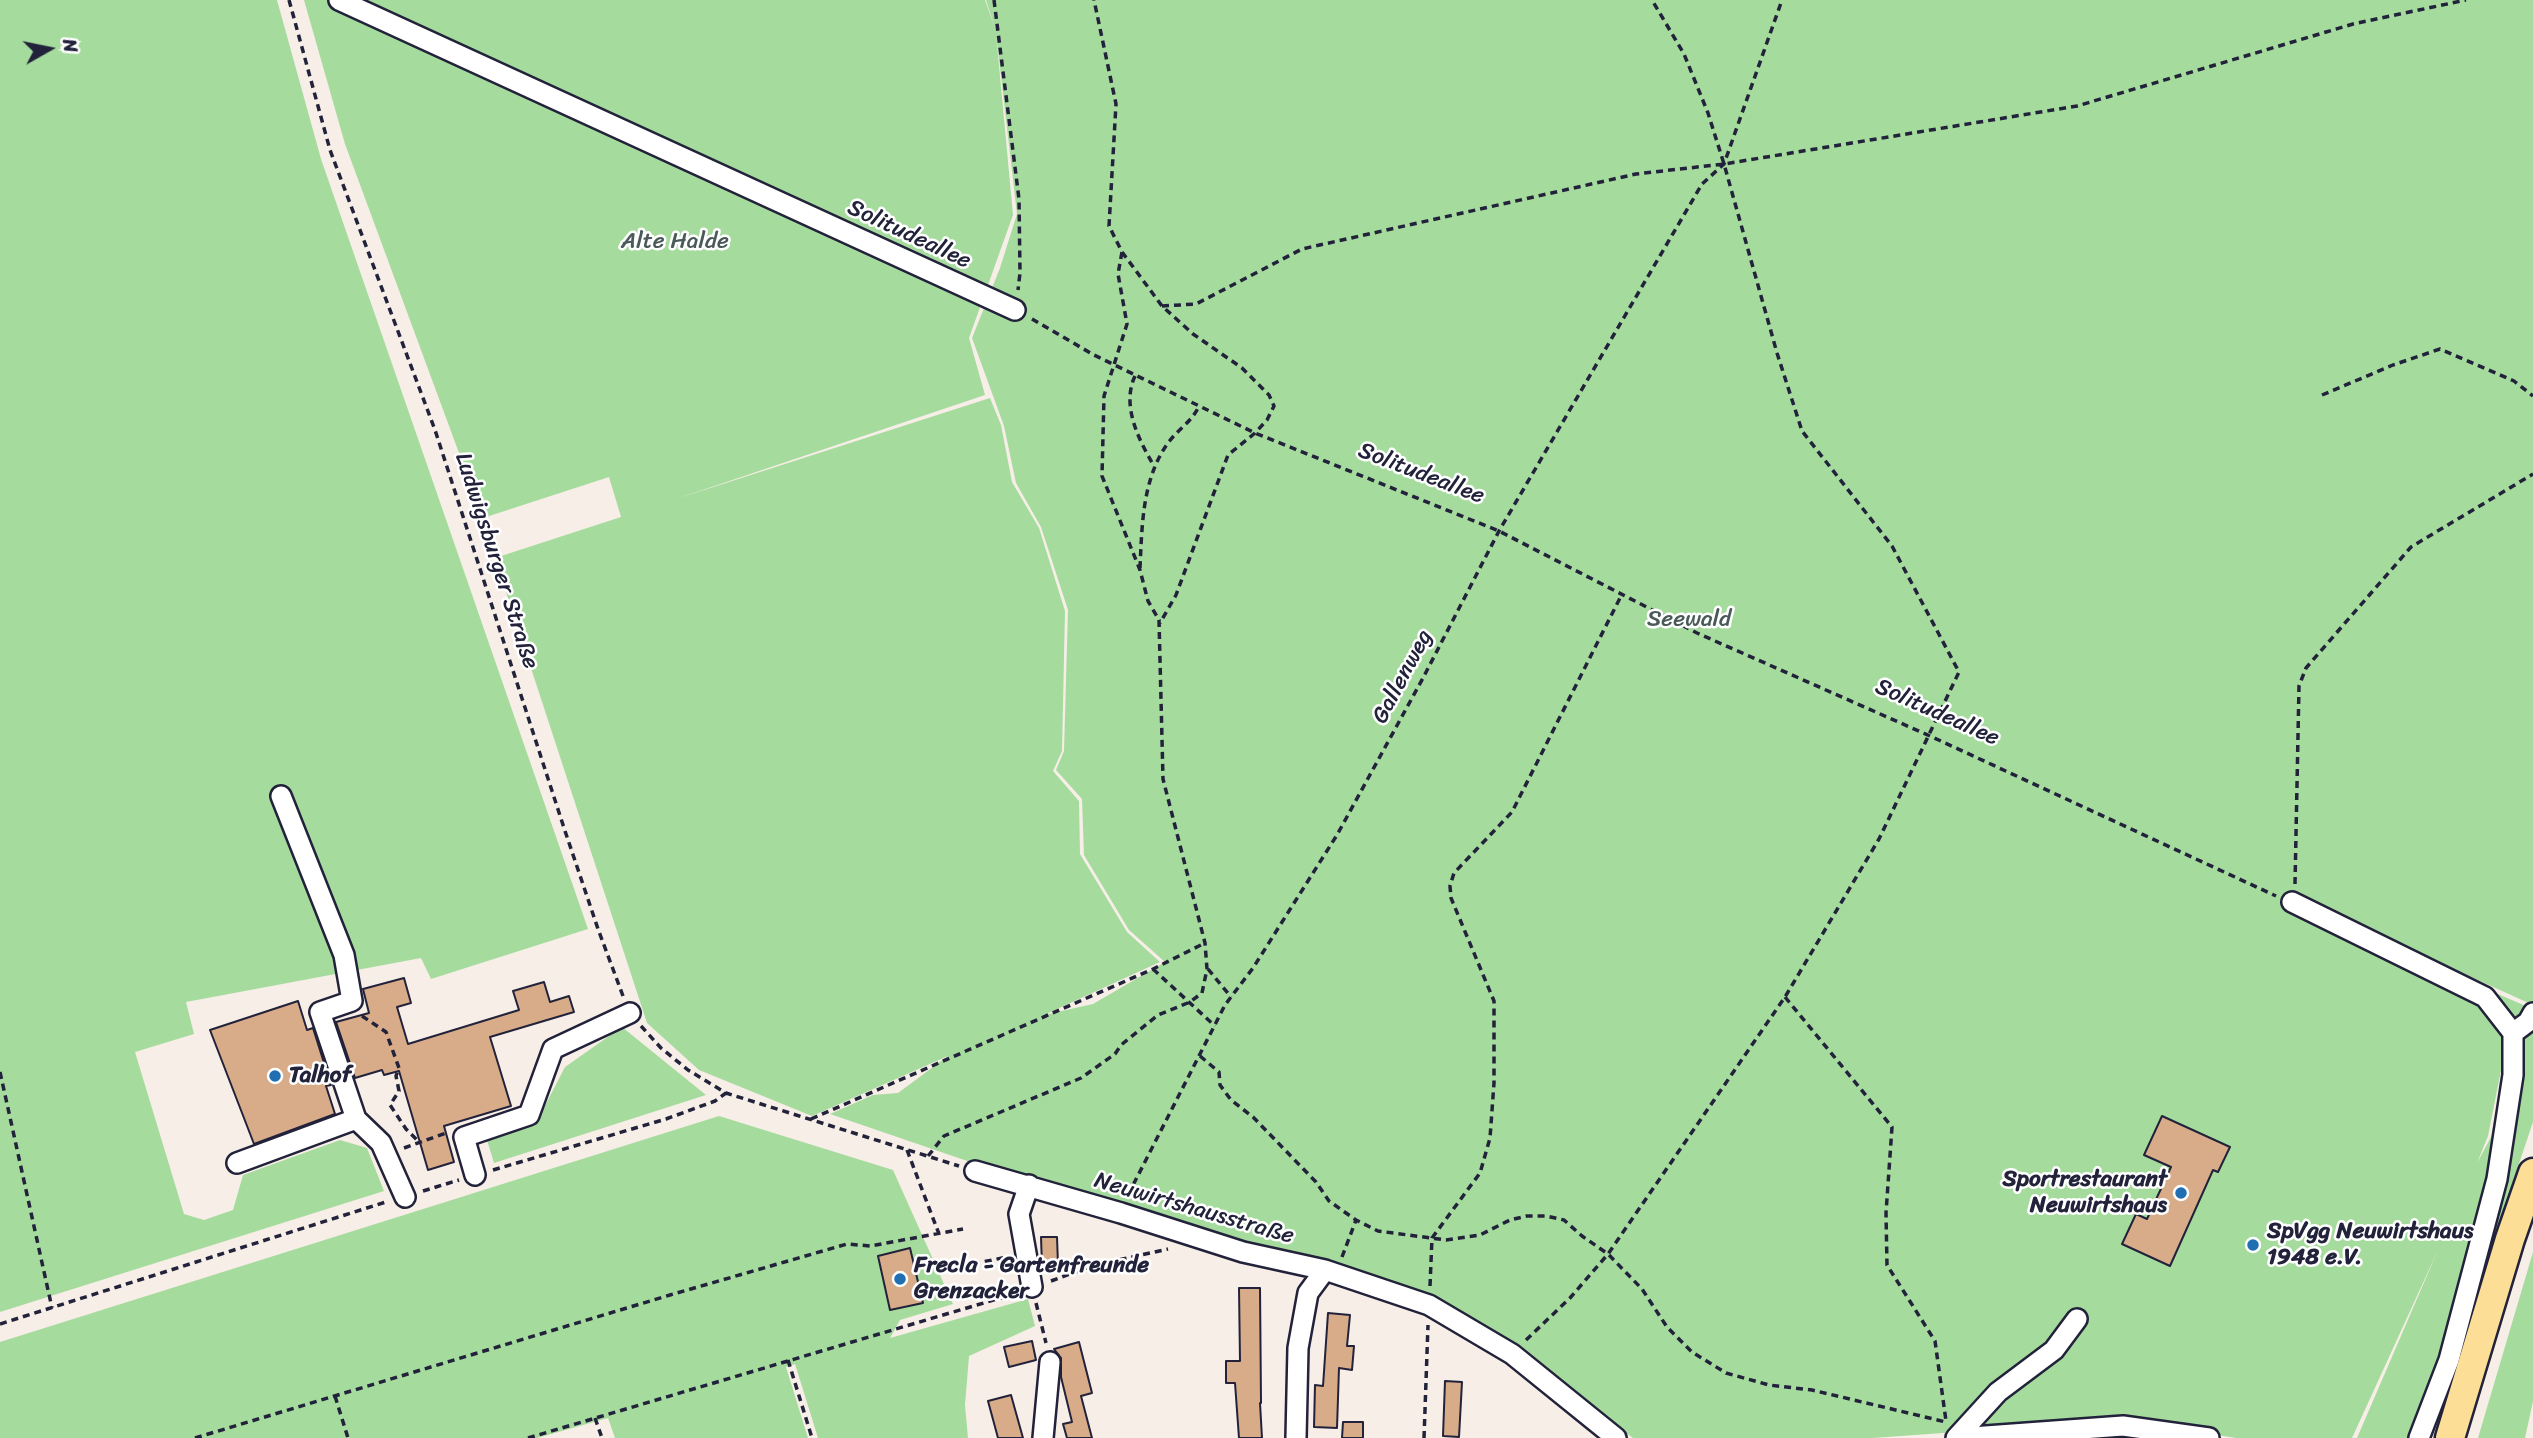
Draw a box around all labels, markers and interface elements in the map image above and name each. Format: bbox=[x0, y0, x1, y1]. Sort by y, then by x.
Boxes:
north arrow bbox=[14, 14, 84, 84]
text: N bbox=[53, 37, 88, 55]
street label: Solitudeallee bbox=[843, 194, 975, 276]
park label: Alte Halde bbox=[621, 228, 729, 256]
street label: Solitudeallee bbox=[1354, 437, 1488, 511]
street label: Ludwigsburger Straße bbox=[448, 449, 544, 673]
park label: Seewald bbox=[1647, 606, 1731, 634]
street label: Gallenweg bbox=[1367, 626, 1439, 728]
street label: Solitudeallee bbox=[1871, 673, 2003, 753]
place label: Talhof bbox=[289, 1062, 352, 1090]
marker: Talhof bbox=[267, 1068, 283, 1084]
place label: Sportrestaurant Neuwirtshaus bbox=[2002, 1166, 2167, 1220]
street label: Neuwirtshausstraße bbox=[1091, 1167, 1297, 1251]
marker: Sportrestaurant Neuwirtshaus bbox=[2173, 1185, 2189, 1201]
place label: SpVgg Neuwirtshaus 1948 e.V. bbox=[2267, 1218, 2473, 1272]
marker: SpVgg Neuwirtshaus 1948 e.V. bbox=[2245, 1237, 2261, 1253]
place label: Frecla - Gartenfreunde Grenzacker bbox=[914, 1252, 1149, 1306]
marker: Frecla - Gartenfreunde Grenzacker bbox=[892, 1271, 908, 1287]

